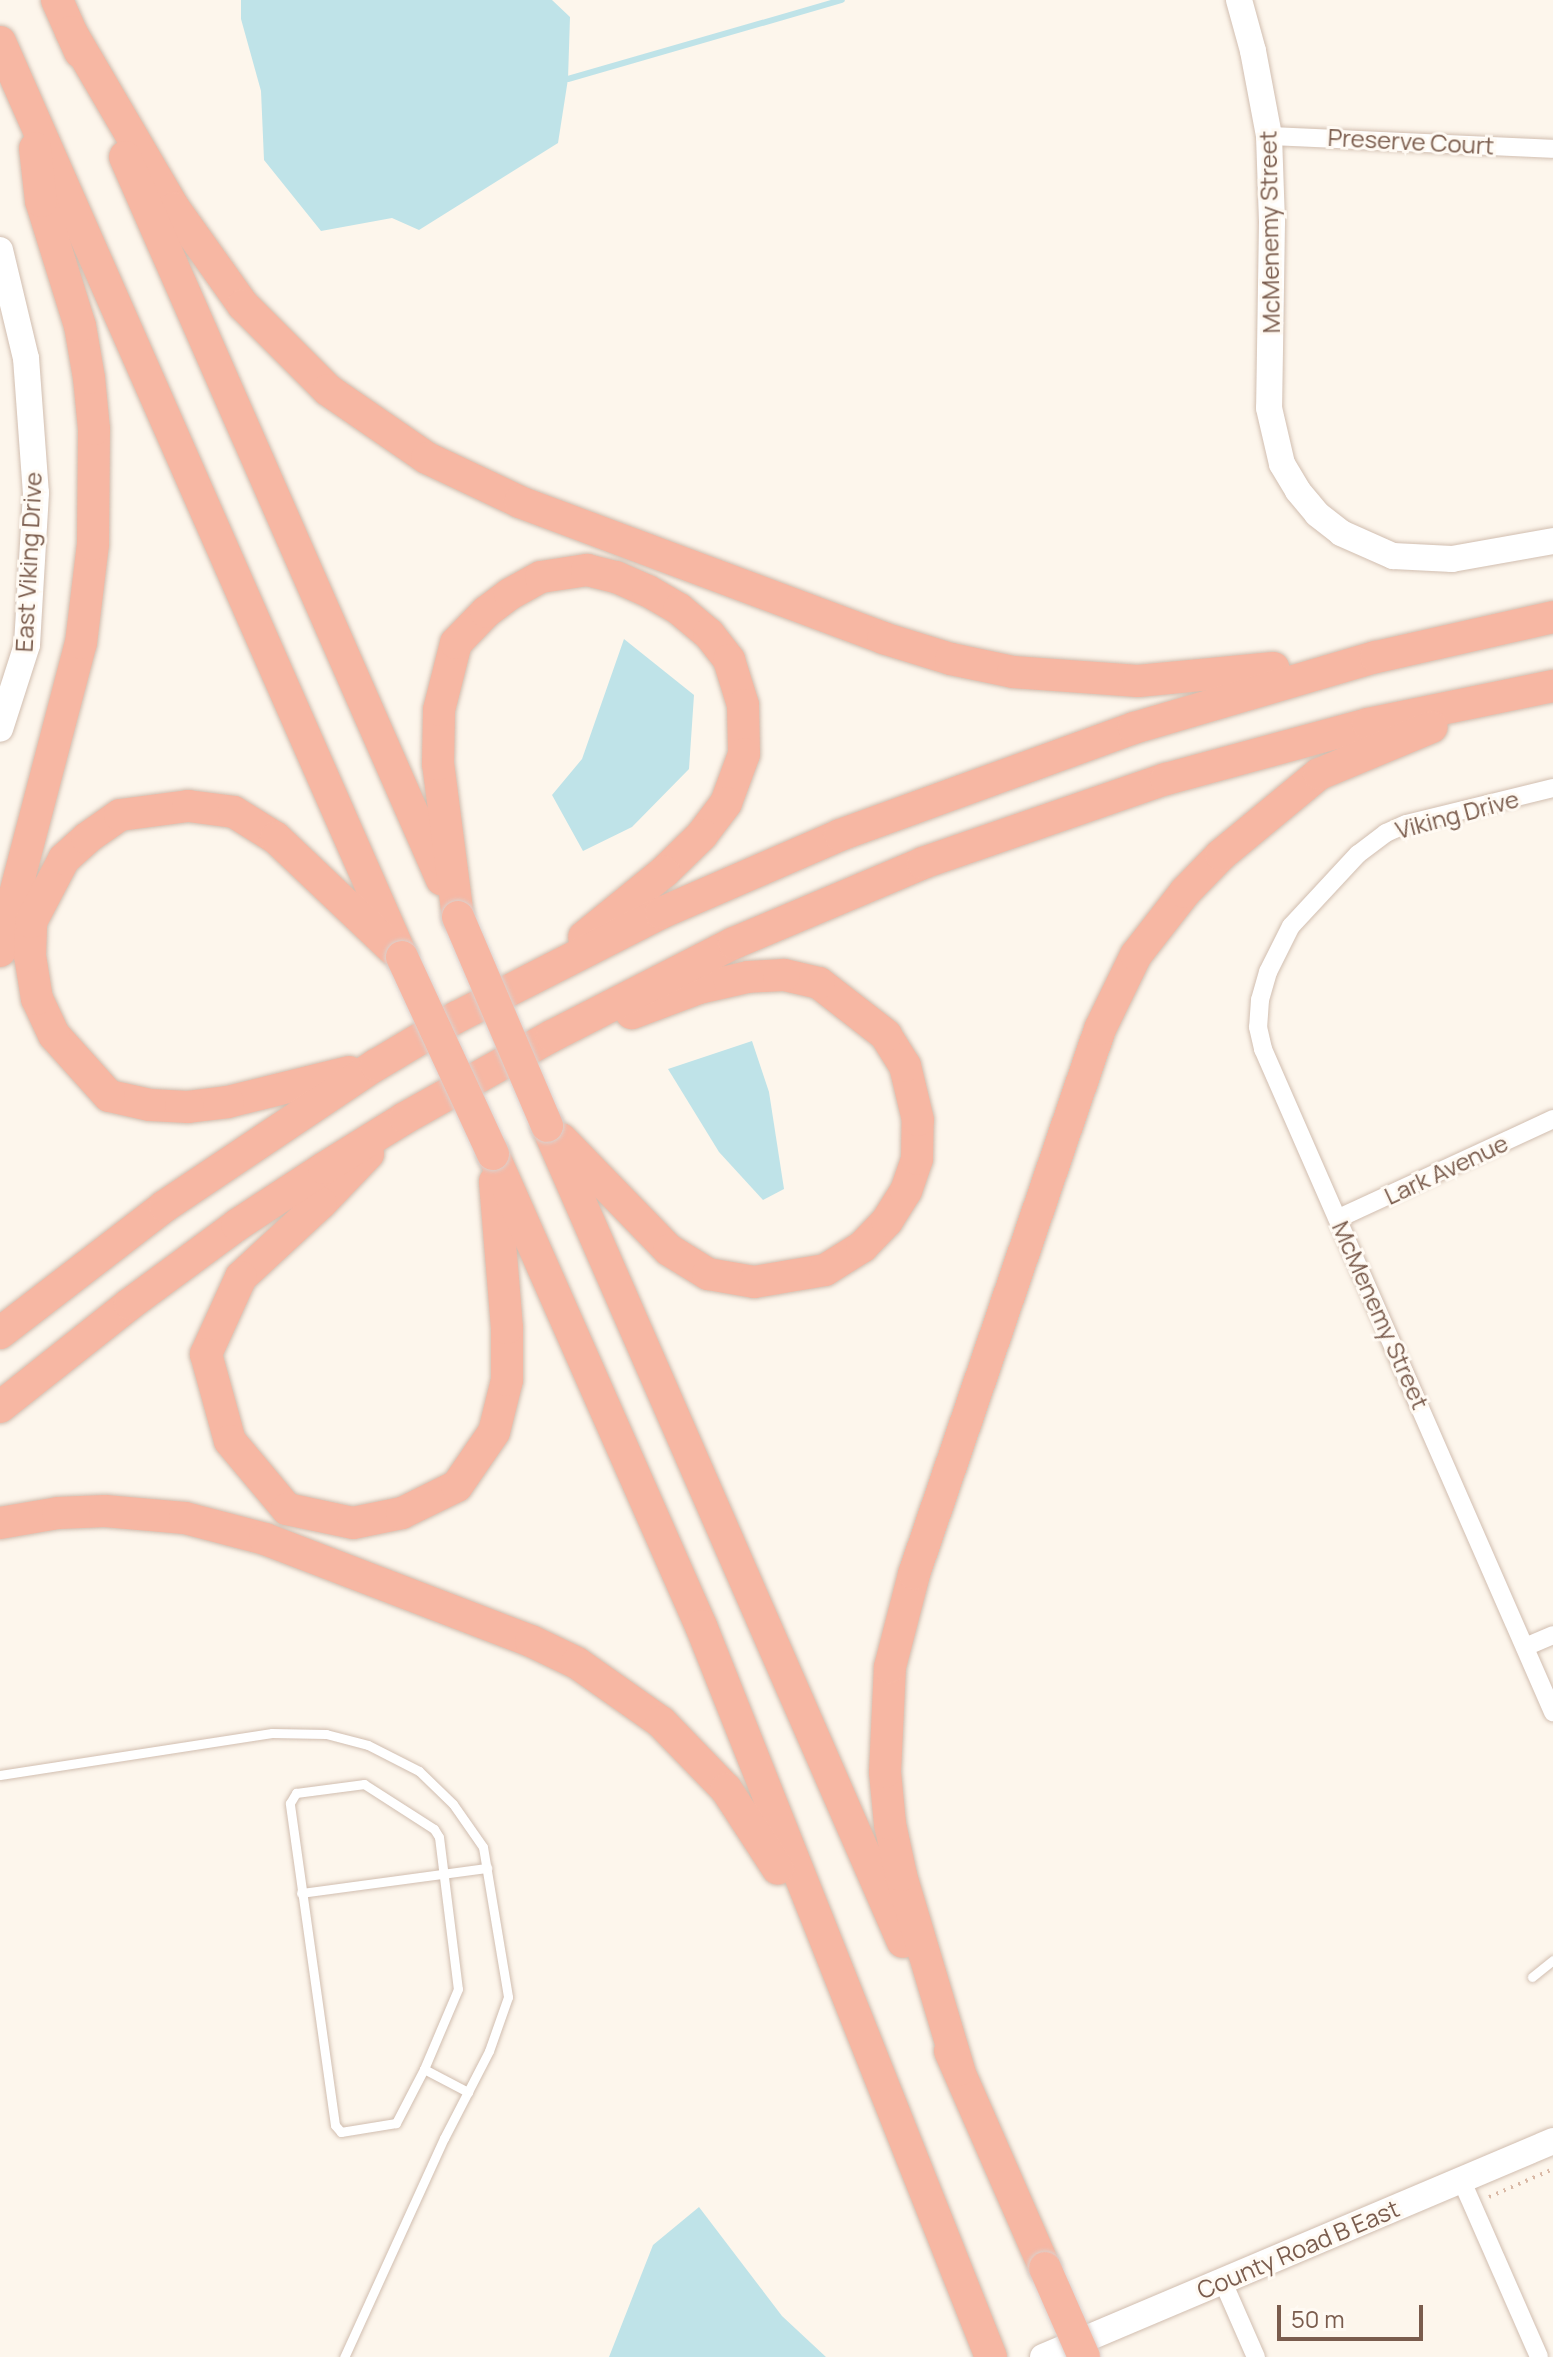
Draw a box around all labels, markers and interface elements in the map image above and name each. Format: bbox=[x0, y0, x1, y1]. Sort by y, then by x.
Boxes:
street label: Preserve Court bbox=[1327, 122, 1495, 160]
street label: McMenemy Street bbox=[1253, 130, 1285, 334]
street label: East Viking Drive bbox=[9, 471, 47, 653]
street label: Viking Drive bbox=[1392, 784, 1522, 844]
street label: Lark Avenue bbox=[1380, 1128, 1512, 1210]
street label: McMenemy Street bbox=[1327, 1216, 1435, 1414]
street label: County Road B East bbox=[1192, 2193, 1404, 2305]
scale bar bbox=[1281, 2289, 1427, 2339]
text: 50 m bbox=[1291, 2302, 1345, 2335]

